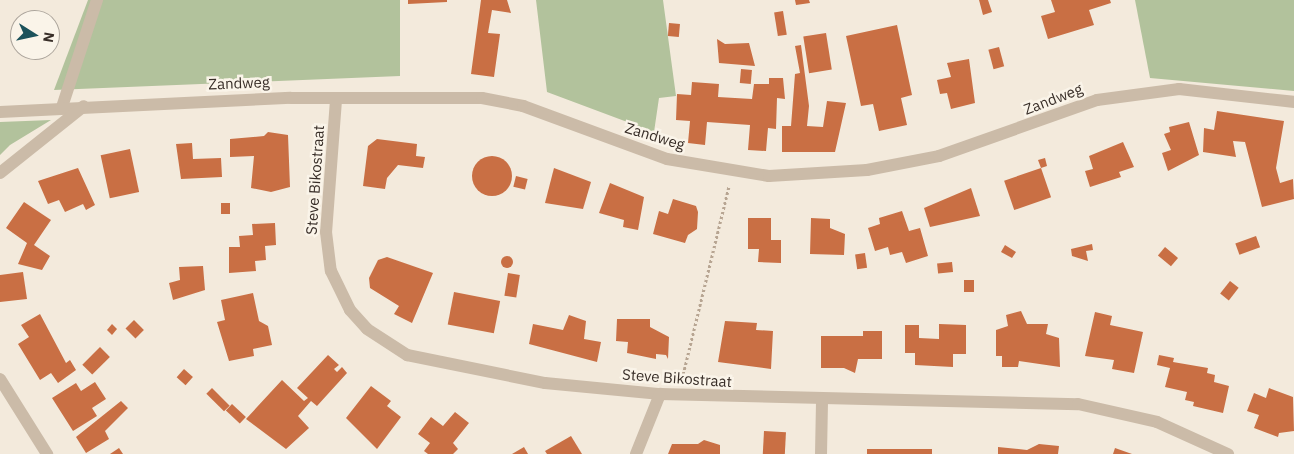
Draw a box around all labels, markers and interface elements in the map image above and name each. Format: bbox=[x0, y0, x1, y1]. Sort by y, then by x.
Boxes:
north arrow bbox=[10, 10, 60, 60]
text: N bbox=[39, 31, 59, 44]
street label: Zandweg bbox=[208, 73, 270, 93]
street label: Zandweg bbox=[1021, 80, 1085, 118]
street label: Zandweg bbox=[623, 118, 687, 154]
street label: Steve Bikostraat bbox=[302, 125, 328, 235]
street label: Steve Bikostraat bbox=[622, 365, 732, 391]

